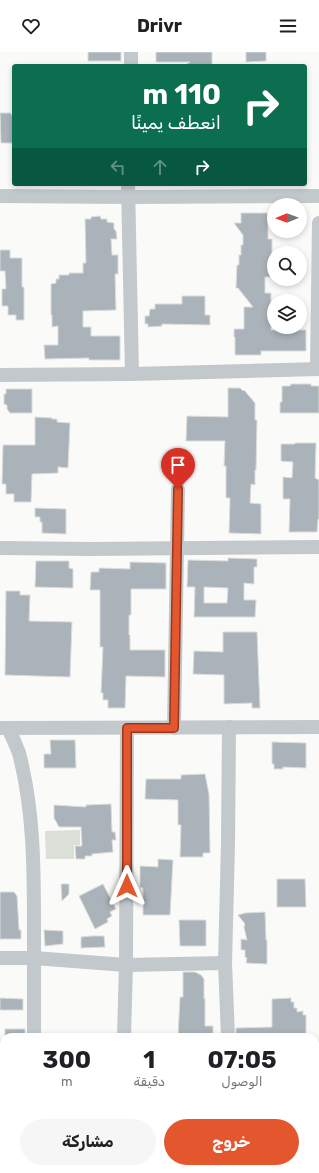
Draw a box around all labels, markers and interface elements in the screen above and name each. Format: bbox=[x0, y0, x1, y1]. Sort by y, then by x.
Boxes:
icon: heart bbox=[20, 15, 42, 37]
text: Drivr bbox=[137, 15, 182, 37]
icon: menu bbox=[277, 15, 299, 37]
text: 110 m bbox=[143, 78, 221, 111]
icon: right bbox=[235, 80, 287, 132]
text: انعطف يمينًا bbox=[131, 112, 221, 134]
icon: left bbox=[107, 156, 129, 178]
icon: ahead bbox=[149, 156, 171, 178]
icon: right bbox=[191, 156, 213, 178]
north arrow bbox=[267, 198, 307, 238]
map controls bbox=[267, 198, 307, 334]
button: search bbox=[267, 246, 307, 286]
button: layers bbox=[267, 294, 307, 334]
pin bbox=[161, 448, 195, 489]
icon: arrive bbox=[167, 454, 189, 476]
position arrow bbox=[106, 865, 148, 907]
text: 300 bbox=[43, 1046, 91, 1074]
text: 1 bbox=[143, 1046, 155, 1074]
text: 07:05 bbox=[208, 1046, 276, 1074]
text: m bbox=[61, 1074, 73, 1089]
text: دقيقة bbox=[134, 1074, 165, 1089]
text: الوصول bbox=[222, 1074, 262, 1089]
button: مشاركة bbox=[20, 1119, 156, 1165]
button: خروج bbox=[164, 1119, 299, 1165]

